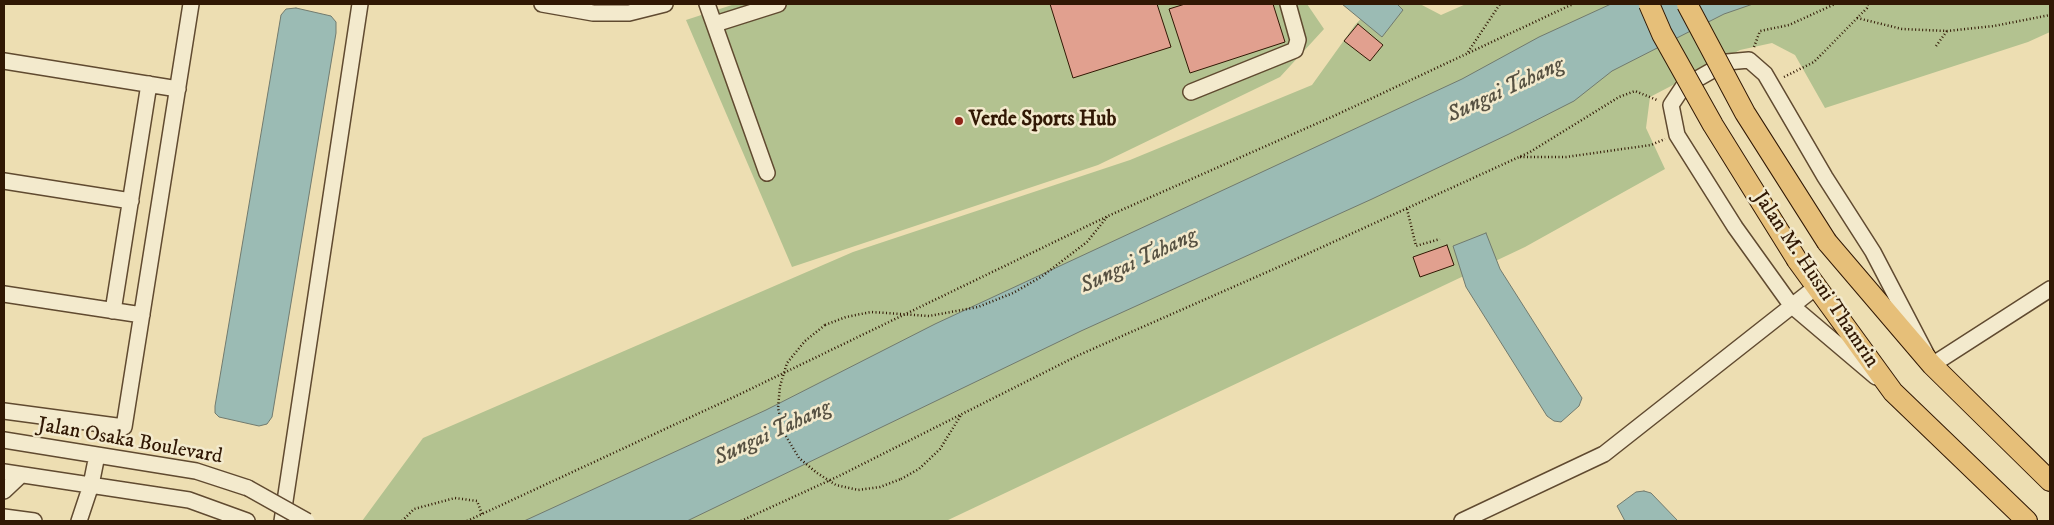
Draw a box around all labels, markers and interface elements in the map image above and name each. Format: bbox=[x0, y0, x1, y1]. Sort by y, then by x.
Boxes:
water label: Sungai Tahang bbox=[1443, 52, 1569, 130]
place label: Verde Sports Hub bbox=[969, 108, 1116, 134]
marker: Verde Sports Hub bbox=[953, 115, 965, 127]
street label: Jalan M. Husni Thamrin bbox=[1747, 187, 1883, 373]
water label: Sungai Tahang bbox=[1076, 223, 1202, 301]
water label: Sungai Tahang bbox=[710, 395, 836, 473]
street label: Jalan Osaka Boulevard bbox=[36, 413, 224, 471]

